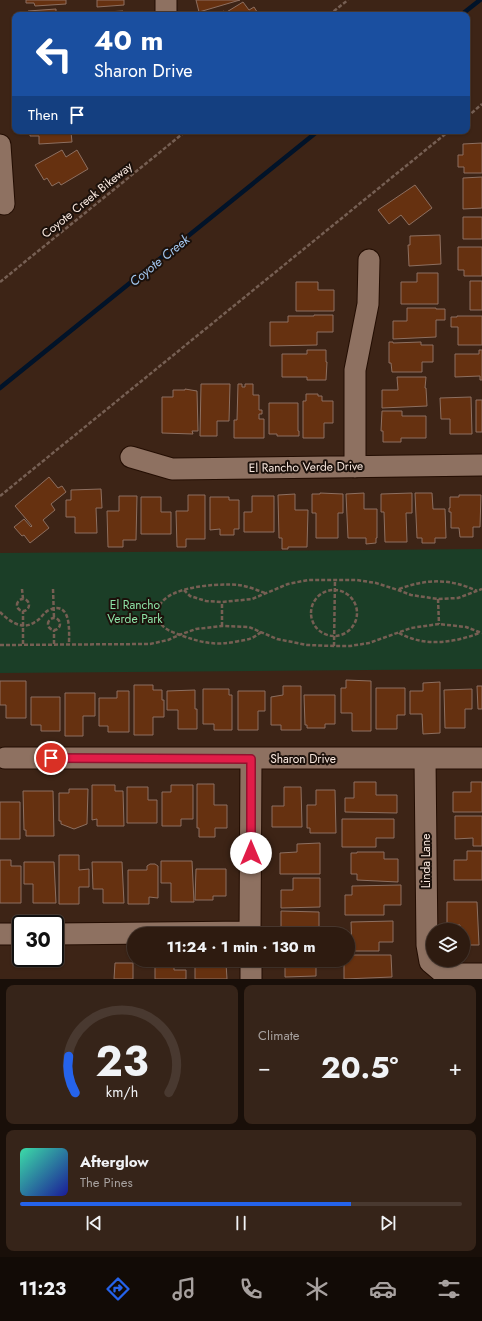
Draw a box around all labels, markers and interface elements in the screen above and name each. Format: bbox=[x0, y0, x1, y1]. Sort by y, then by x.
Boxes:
text: 40 m bbox=[94, 20, 163, 61]
icon: left bbox=[28, 28, 80, 80]
text: Sharon Drive bbox=[94, 58, 193, 84]
text: Then bbox=[28, 104, 58, 126]
icon: arrive bbox=[66, 104, 88, 126]
street label: Coyote Creek Bikeway bbox=[38, 157, 137, 242]
water label: Coyote Creek bbox=[125, 230, 194, 291]
street label: El Rancho Verde Drive bbox=[249, 457, 363, 477]
park label: El Rancho Verde Park bbox=[107, 596, 163, 628]
pin bbox=[34, 741, 68, 775]
icon: arrive bbox=[40, 747, 62, 769]
street label: Sharon Drive bbox=[270, 750, 336, 768]
position arrow bbox=[230, 832, 272, 874]
street label: Linda Lane bbox=[417, 834, 435, 888]
speed limit sign: 30 bbox=[12, 915, 64, 967]
map controls bbox=[426, 923, 470, 967]
button: layers bbox=[426, 923, 470, 967]
text: 11:24 · 1 min · 130 m bbox=[167, 936, 315, 958]
text: Climate bbox=[258, 1026, 299, 1045]
text: 23 bbox=[95, 1030, 149, 1091]
text: 20.5° bbox=[321, 1046, 398, 1089]
text: − bbox=[258, 1051, 271, 1083]
text: + bbox=[448, 1051, 462, 1083]
text: km/h bbox=[106, 1081, 138, 1101]
text: Afterglow bbox=[80, 1151, 149, 1173]
text: The Pines bbox=[80, 1173, 133, 1192]
icon: previous bbox=[83, 1212, 105, 1234]
icon: pause bbox=[230, 1212, 252, 1234]
icon: next bbox=[377, 1212, 399, 1234]
icon: directions bbox=[104, 1275, 132, 1303]
icon: music bbox=[170, 1275, 198, 1303]
icon: phone bbox=[237, 1275, 265, 1303]
icon: climate bbox=[303, 1275, 331, 1303]
icon: car bbox=[369, 1275, 397, 1303]
icon: filters bbox=[435, 1275, 463, 1303]
text: 11:23 bbox=[19, 1276, 66, 1302]

